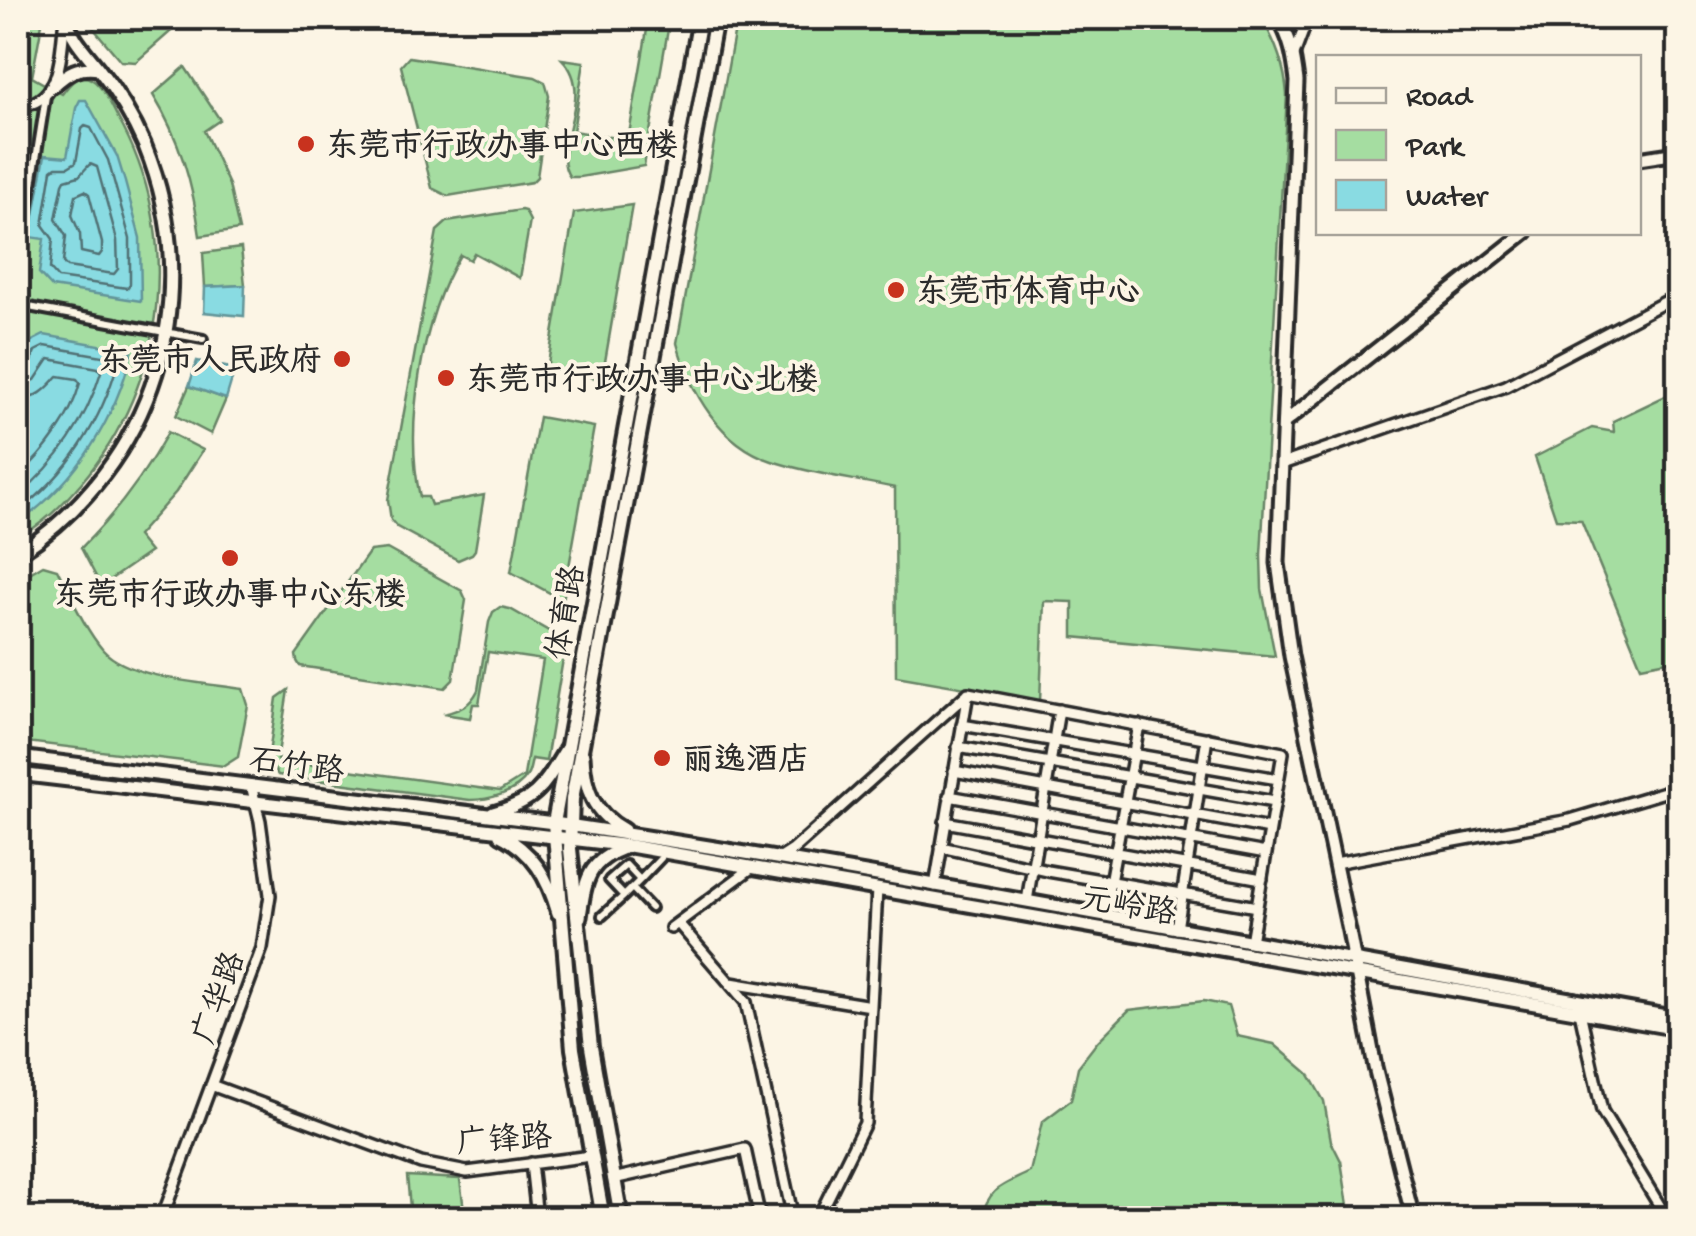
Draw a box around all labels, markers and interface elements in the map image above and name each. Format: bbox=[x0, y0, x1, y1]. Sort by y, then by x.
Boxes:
legend bbox=[1316, 55, 1641, 235]
text: Road bbox=[1406, 82, 1474, 117]
place label: 东莞市行政办事中心西楼 bbox=[326, 128, 678, 168]
text: Park bbox=[1405, 132, 1466, 167]
marker: 东莞市行政办事中心西楼 bbox=[295, 133, 317, 155]
text: Water bbox=[1406, 182, 1489, 217]
place label: 东莞市体育中心 bbox=[916, 274, 1140, 314]
marker: 东莞市体育中心 bbox=[885, 279, 907, 301]
place label: 东莞市人民政府 bbox=[98, 343, 322, 383]
marker: 东莞市人民政府 bbox=[331, 348, 353, 370]
place label: 东莞市行政办事中心北楼 bbox=[466, 362, 818, 402]
marker: 东莞市行政办事中心北楼 bbox=[435, 367, 457, 389]
marker: 东莞市行政办事中心东楼 bbox=[219, 547, 241, 569]
street label: 体育路 bbox=[540, 562, 596, 663]
place label: 东莞市行政办事中心东楼 bbox=[54, 577, 406, 617]
street label: 石竹路 bbox=[246, 741, 347, 794]
place label: 丽逸酒店 bbox=[682, 742, 810, 782]
marker: 丽逸酒店 bbox=[651, 747, 673, 769]
street label: 元岭路 bbox=[1078, 880, 1179, 936]
street label: 广华路 bbox=[186, 946, 256, 1050]
street label: 广锋路 bbox=[455, 1119, 554, 1165]

